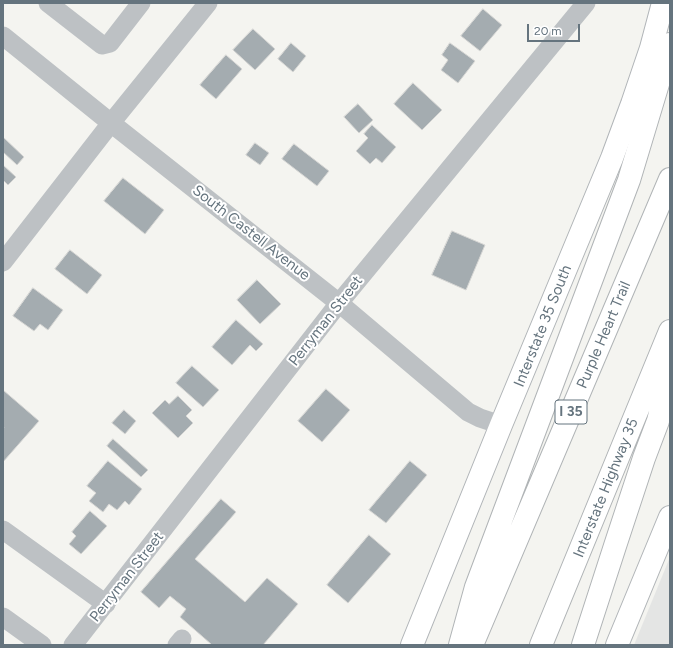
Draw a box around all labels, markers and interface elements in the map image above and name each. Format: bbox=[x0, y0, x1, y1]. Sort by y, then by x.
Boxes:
scale bar bbox=[529, 16, 582, 42]
text: 20 m bbox=[534, 24, 562, 38]
street label: South Castell Avenue bbox=[189, 181, 313, 285]
street label: Interstate 35 South bbox=[510, 262, 576, 390]
street label: Perryman Street bbox=[285, 272, 367, 370]
street label: Purple Heart Trail bbox=[573, 279, 635, 391]
road number: I 35 bbox=[555, 400, 587, 424]
street label: Interstate Highway 35 bbox=[570, 416, 642, 560]
street label: Perryman Street bbox=[86, 528, 168, 626]

